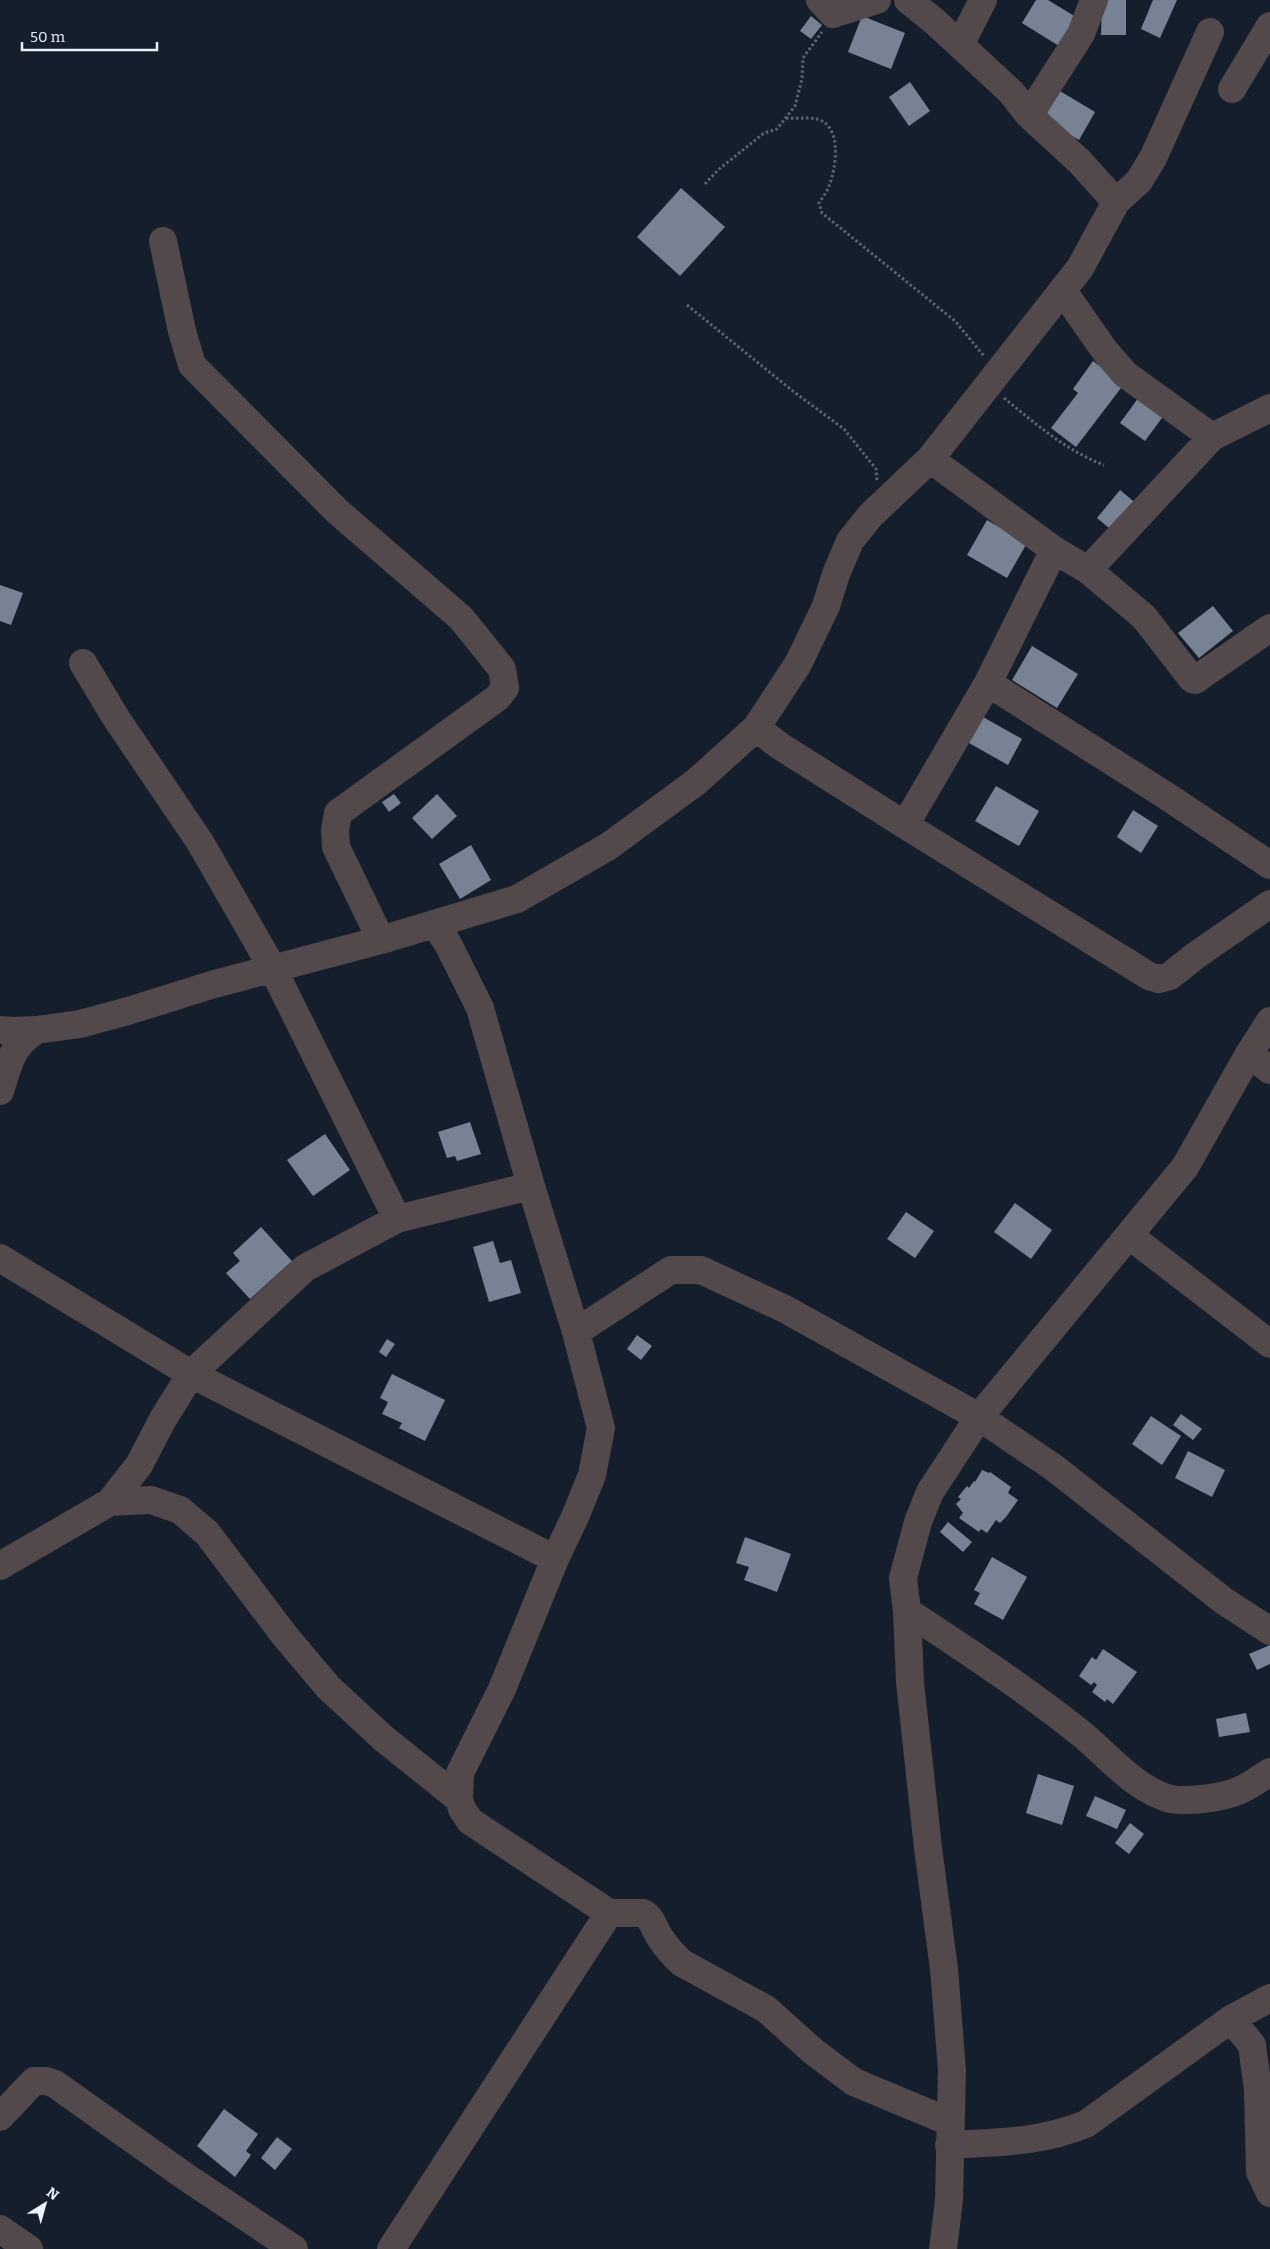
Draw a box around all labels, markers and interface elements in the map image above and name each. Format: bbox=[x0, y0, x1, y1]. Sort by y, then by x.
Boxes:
scale bar bbox=[22, 20, 158, 52]
text: 50 m bbox=[30, 28, 66, 46]
north arrow bbox=[20, 2179, 70, 2229]
text: N bbox=[43, 2184, 62, 2204]

